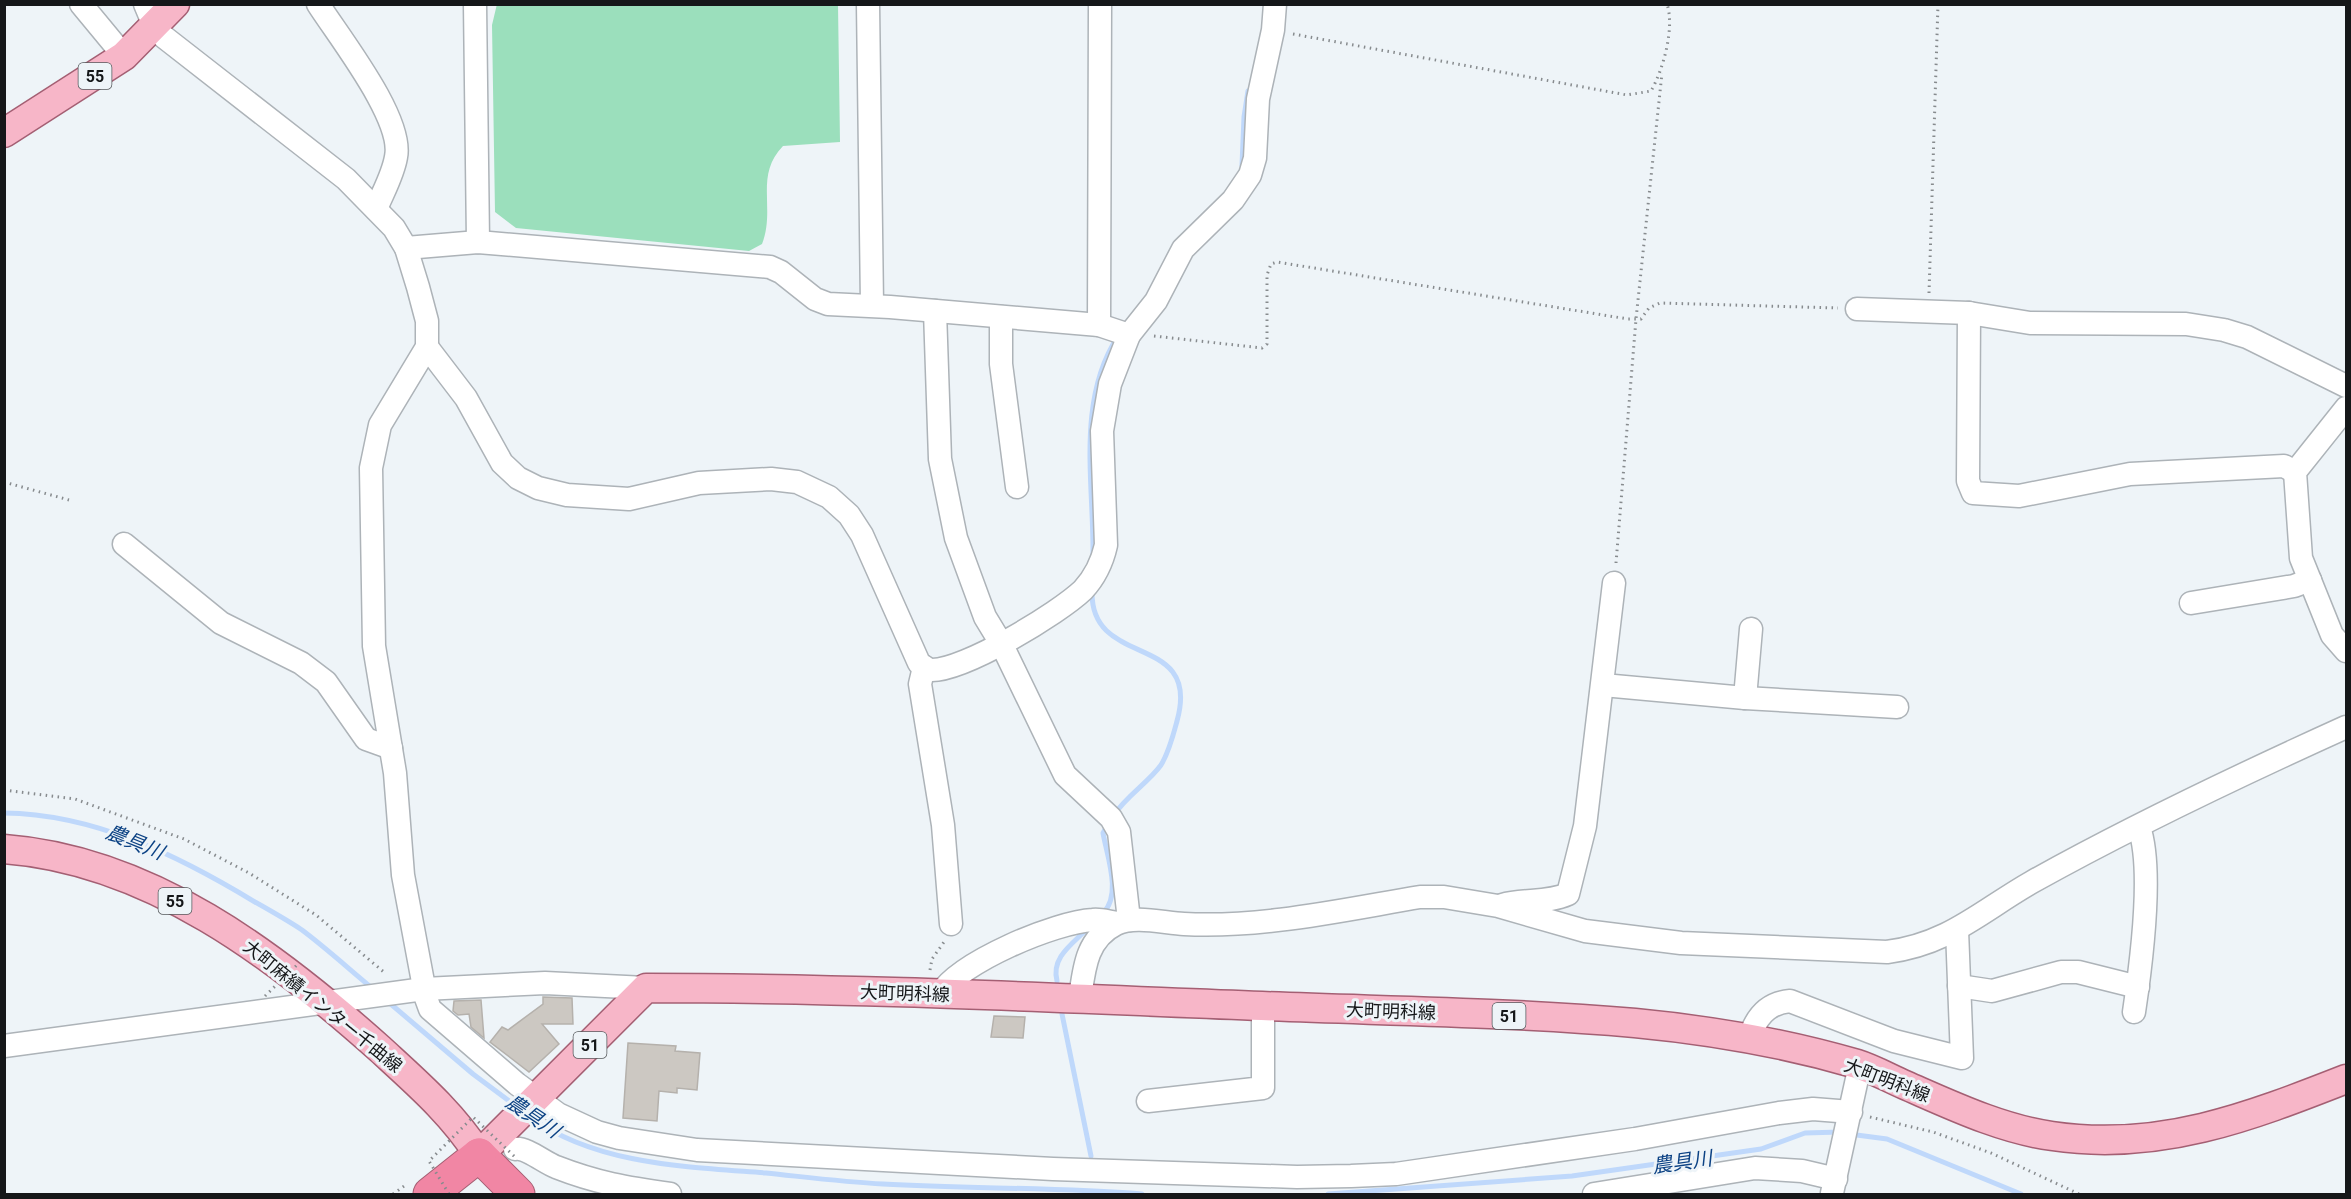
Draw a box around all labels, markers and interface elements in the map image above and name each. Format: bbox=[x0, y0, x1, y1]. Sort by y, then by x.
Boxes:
road number: 55 bbox=[78, 63, 112, 89]
water label: 農具川 bbox=[103, 820, 169, 865]
road number: 55 bbox=[158, 888, 192, 914]
street label: 大町麻績インター千曲線 bbox=[239, 936, 407, 1076]
street label: 大町明科線 bbox=[860, 981, 950, 1005]
street label: 大町明科線 bbox=[1346, 999, 1436, 1023]
road number: 51 bbox=[1492, 1003, 1526, 1029]
road number: 51 bbox=[574, 1032, 606, 1058]
street label: 大町明科線 bbox=[1841, 1054, 1933, 1106]
water label: 農具川 bbox=[501, 1089, 566, 1144]
water label: 農具川 bbox=[1651, 1146, 1715, 1178]

